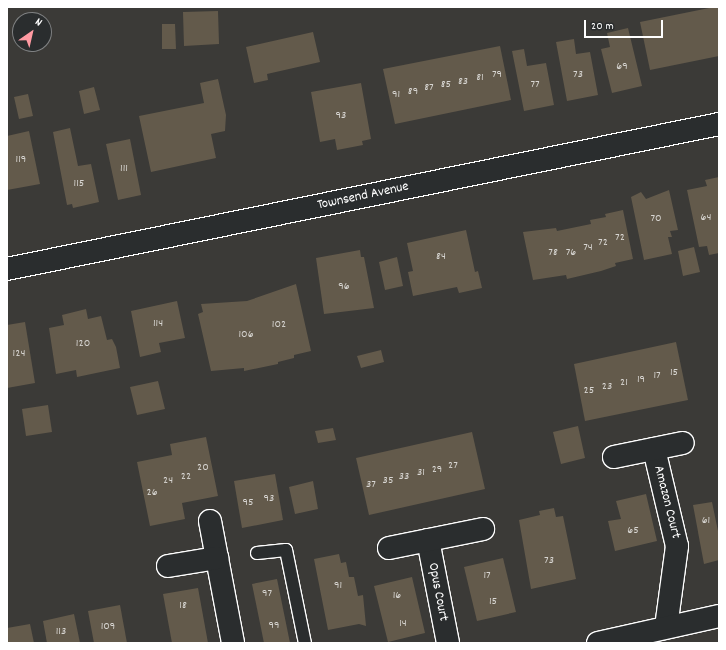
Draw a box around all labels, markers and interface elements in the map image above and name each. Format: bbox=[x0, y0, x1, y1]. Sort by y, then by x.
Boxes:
north arrow bbox=[12, 12, 52, 52]
scale bar bbox=[586, 12, 665, 38]
text: N bbox=[31, 15, 45, 31]
text: 20 m bbox=[591, 18, 614, 35]
house number: 69 bbox=[616, 60, 628, 74]
house number: 79 bbox=[492, 68, 502, 82]
house number: 73 bbox=[573, 68, 583, 82]
house number: 81 bbox=[476, 71, 484, 85]
house number: 83 bbox=[458, 75, 468, 89]
house number: 85 bbox=[441, 78, 451, 92]
house number: 77 bbox=[530, 78, 540, 92]
house number: 87 bbox=[424, 81, 434, 95]
house number: 89 bbox=[408, 85, 418, 99]
house number: 91 bbox=[392, 88, 400, 102]
house number: 93 bbox=[336, 109, 346, 123]
house number: 119 bbox=[16, 153, 26, 167]
house number: 111 bbox=[120, 162, 128, 176]
house number: 115 bbox=[74, 177, 84, 191]
street label: Townsend Avenue bbox=[316, 178, 410, 214]
house number: 64 bbox=[701, 211, 711, 225]
house number: 70 bbox=[650, 212, 662, 226]
house number: 72 bbox=[615, 231, 625, 245]
house number: 72 bbox=[598, 236, 608, 250]
house number: 74 bbox=[583, 241, 593, 255]
house number: 78 bbox=[548, 246, 558, 260]
house number: 76 bbox=[566, 246, 576, 260]
house number: 84 bbox=[436, 250, 446, 264]
house number: 96 bbox=[338, 280, 350, 294]
house number: 114 bbox=[153, 317, 163, 331]
house number: 102 bbox=[272, 318, 286, 332]
house number: 106 bbox=[238, 328, 254, 342]
house number: 120 bbox=[76, 337, 90, 351]
house number: 124 bbox=[13, 347, 25, 361]
house number: 15 bbox=[670, 366, 678, 380]
house number: 17 bbox=[653, 369, 661, 383]
house number: 19 bbox=[637, 373, 645, 387]
house number: 21 bbox=[620, 376, 628, 390]
house number: 23 bbox=[602, 380, 612, 394]
house number: 25 bbox=[584, 384, 594, 398]
house number: 27 bbox=[448, 459, 458, 473]
house number: 20 bbox=[197, 461, 209, 475]
house number: 29 bbox=[432, 463, 442, 477]
street label: Amazon Court bbox=[650, 464, 684, 540]
house number: 31 bbox=[417, 466, 425, 480]
house number: 22 bbox=[181, 470, 191, 484]
house number: 33 bbox=[399, 470, 409, 484]
house number: 24 bbox=[163, 474, 173, 488]
house number: 35 bbox=[383, 474, 393, 488]
house number: 37 bbox=[366, 478, 376, 492]
house number: 26 bbox=[146, 486, 158, 500]
house number: 93 bbox=[264, 492, 274, 506]
house number: 95 bbox=[242, 496, 254, 510]
house number: 61 bbox=[702, 514, 710, 528]
house number: 65 bbox=[627, 524, 639, 538]
house number: 73 bbox=[544, 554, 554, 568]
street label: Opus Court bbox=[424, 561, 452, 623]
house number: 17 bbox=[483, 569, 491, 583]
house number: 91 bbox=[334, 579, 342, 593]
house number: 97 bbox=[262, 587, 272, 601]
house number: 16 bbox=[393, 589, 401, 603]
house number: 15 bbox=[489, 595, 497, 609]
house number: 18 bbox=[179, 599, 187, 613]
house number: 14 bbox=[399, 617, 407, 631]
house number: 99 bbox=[269, 619, 279, 633]
house number: 109 bbox=[101, 620, 115, 634]
house number: 113 bbox=[56, 625, 66, 639]

